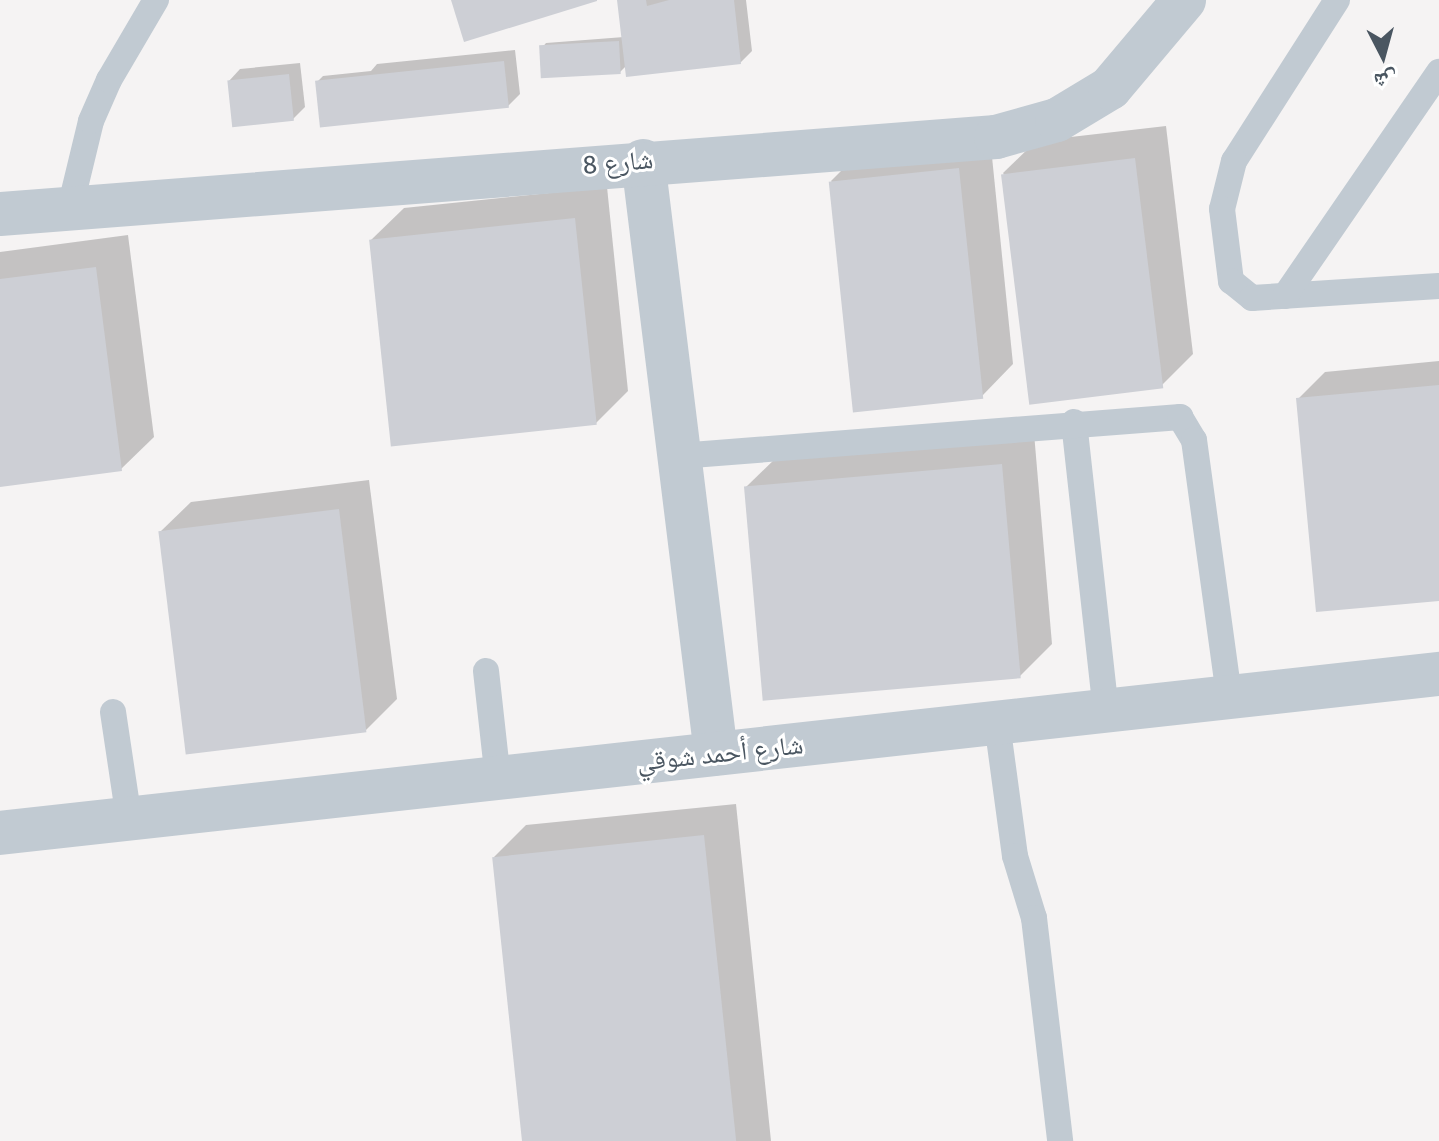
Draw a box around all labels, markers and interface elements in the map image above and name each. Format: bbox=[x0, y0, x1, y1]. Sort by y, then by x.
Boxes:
north arrow bbox=[1343, 16, 1423, 96]
text: ش bbox=[1373, 66, 1399, 95]
street label: شارع 8 bbox=[581, 144, 655, 182]
street label: شارع أحمد شوقي bbox=[635, 730, 805, 778]

